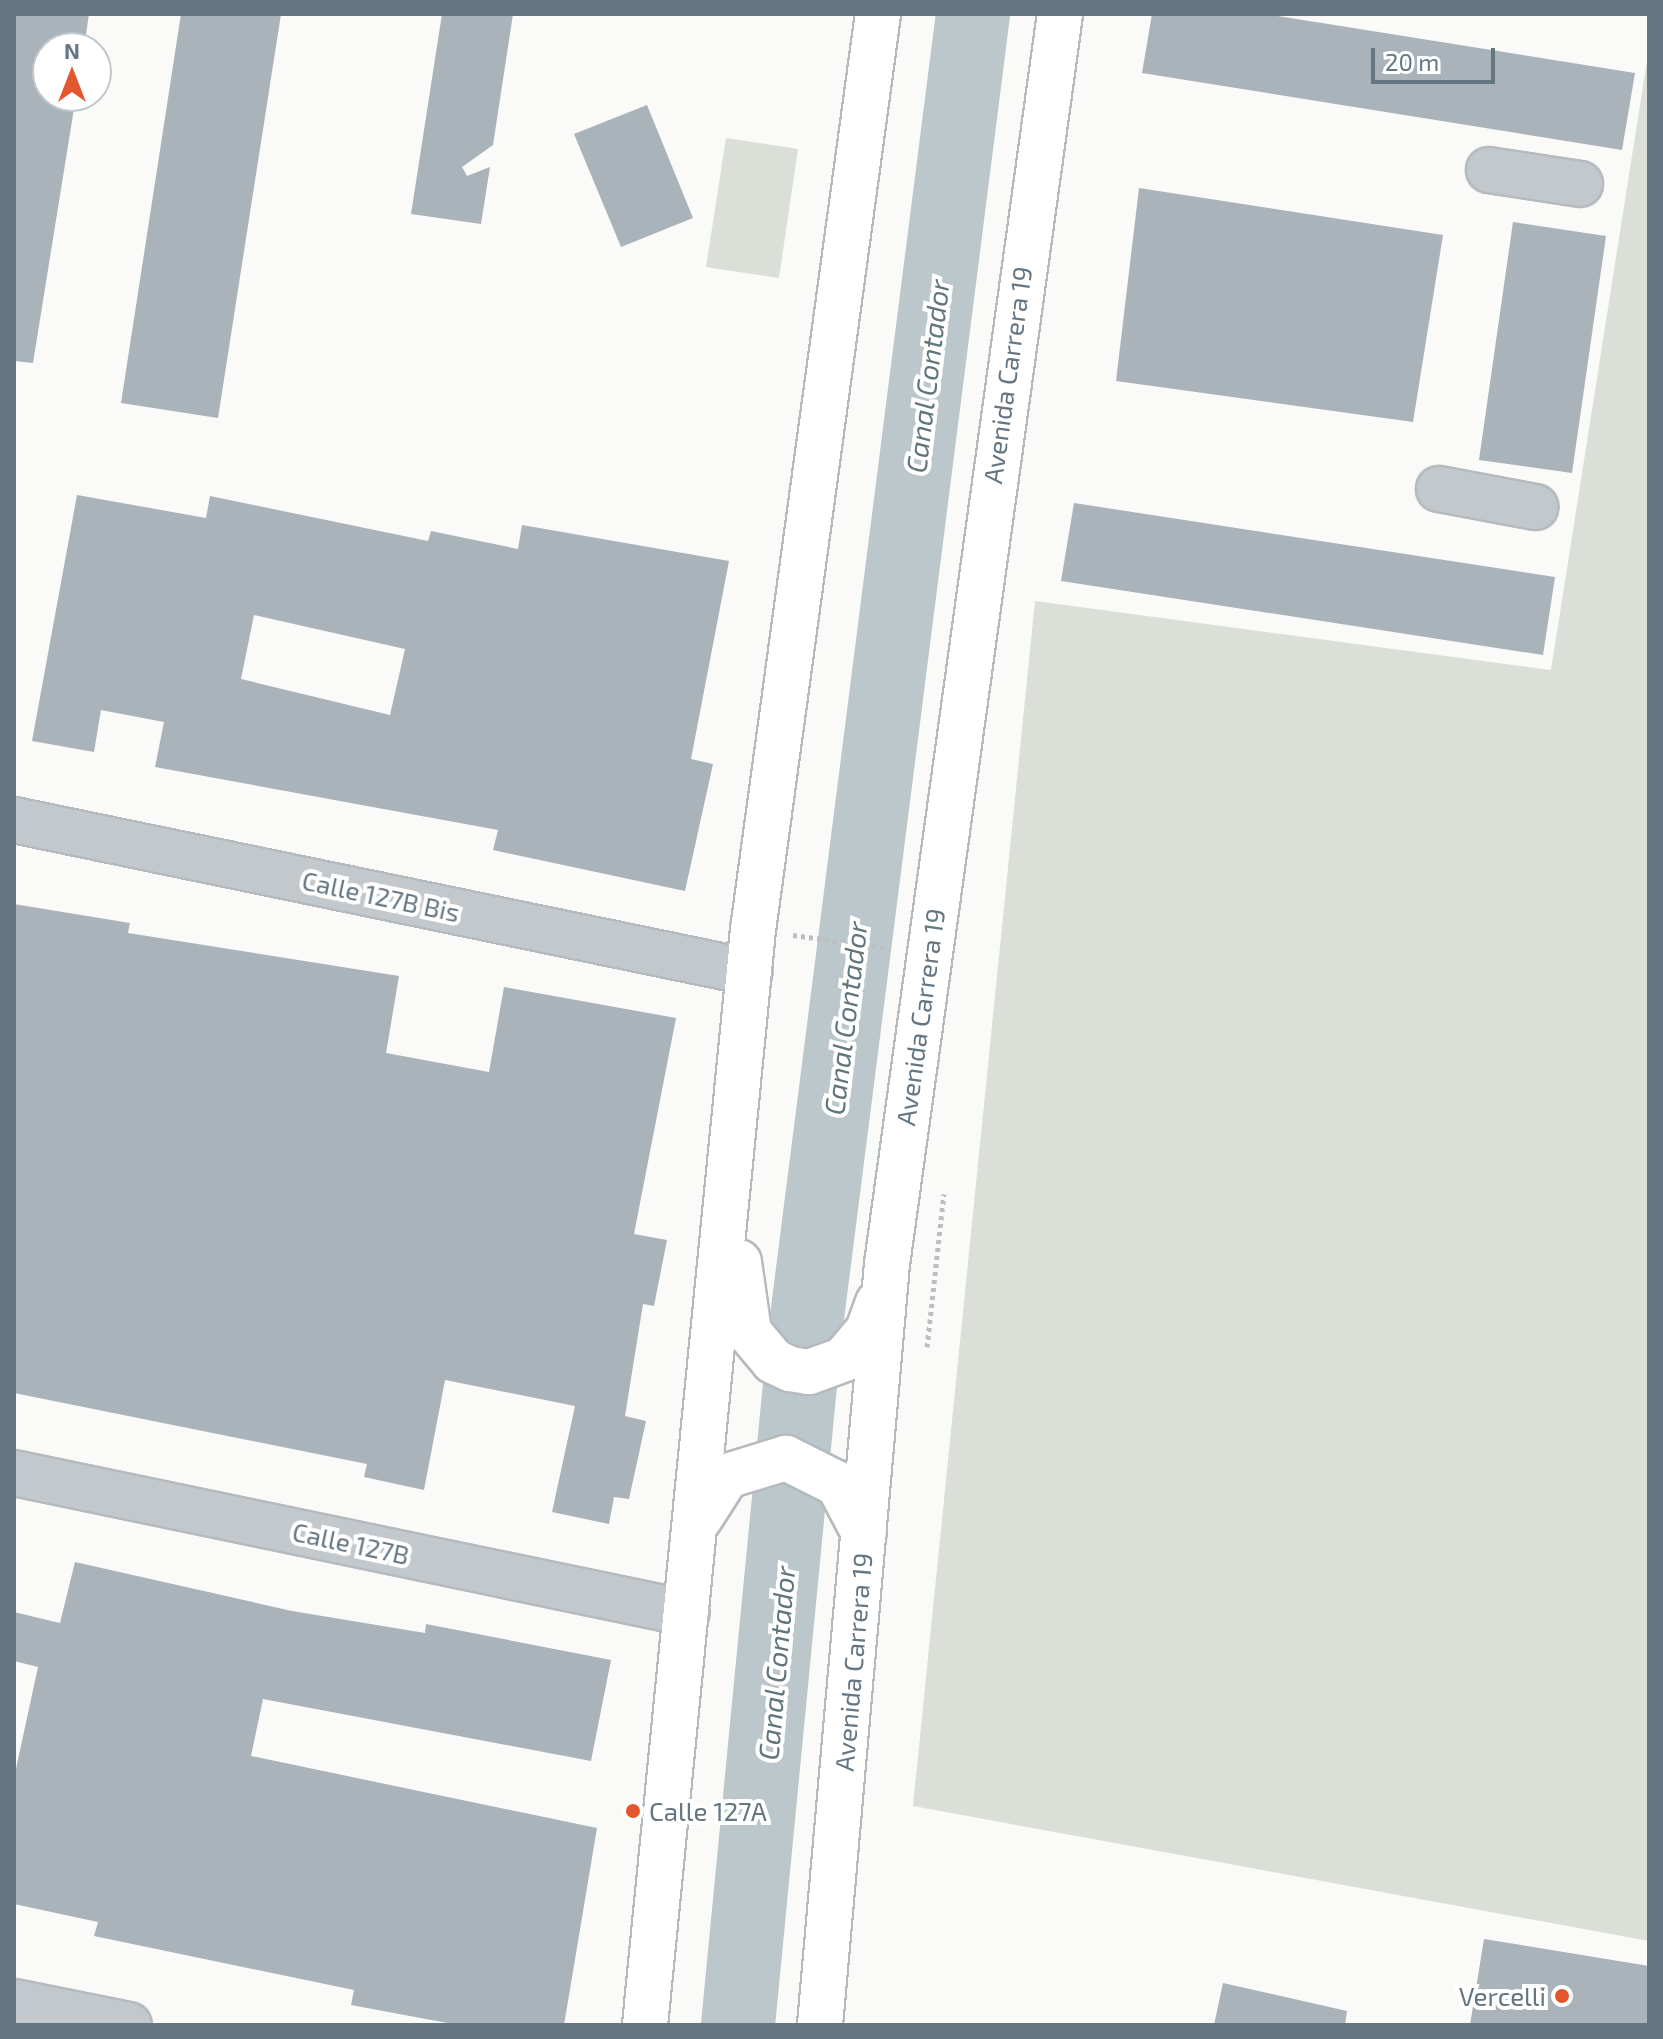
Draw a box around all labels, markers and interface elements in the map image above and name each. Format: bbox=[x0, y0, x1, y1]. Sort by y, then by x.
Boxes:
north arrow bbox=[32, 32, 112, 112]
scale bar bbox=[1375, 32, 1499, 82]
text: N bbox=[64, 37, 80, 63]
text: 20 m bbox=[1385, 47, 1439, 76]
street label: Avenida Carrera 19 bbox=[976, 264, 1038, 486]
water label: Canal Contador bbox=[898, 277, 956, 475]
street label: Calle 127B Bis bbox=[299, 864, 463, 928]
street label: Avenida Carrera 19 bbox=[889, 906, 951, 1128]
water label: Canal Contador bbox=[816, 919, 874, 1117]
street label: Calle 127B bbox=[290, 1515, 412, 1571]
street label: Avenida Carrera 19 bbox=[828, 1552, 878, 1772]
water label: Canal Contador bbox=[751, 1564, 801, 1762]
place label: Calle 127A bbox=[649, 1795, 767, 1827]
marker: Calle 127A bbox=[624, 1802, 642, 1820]
place label: Vercelli bbox=[1459, 1980, 1546, 2012]
marker: Vercelli bbox=[1553, 1987, 1571, 2005]

